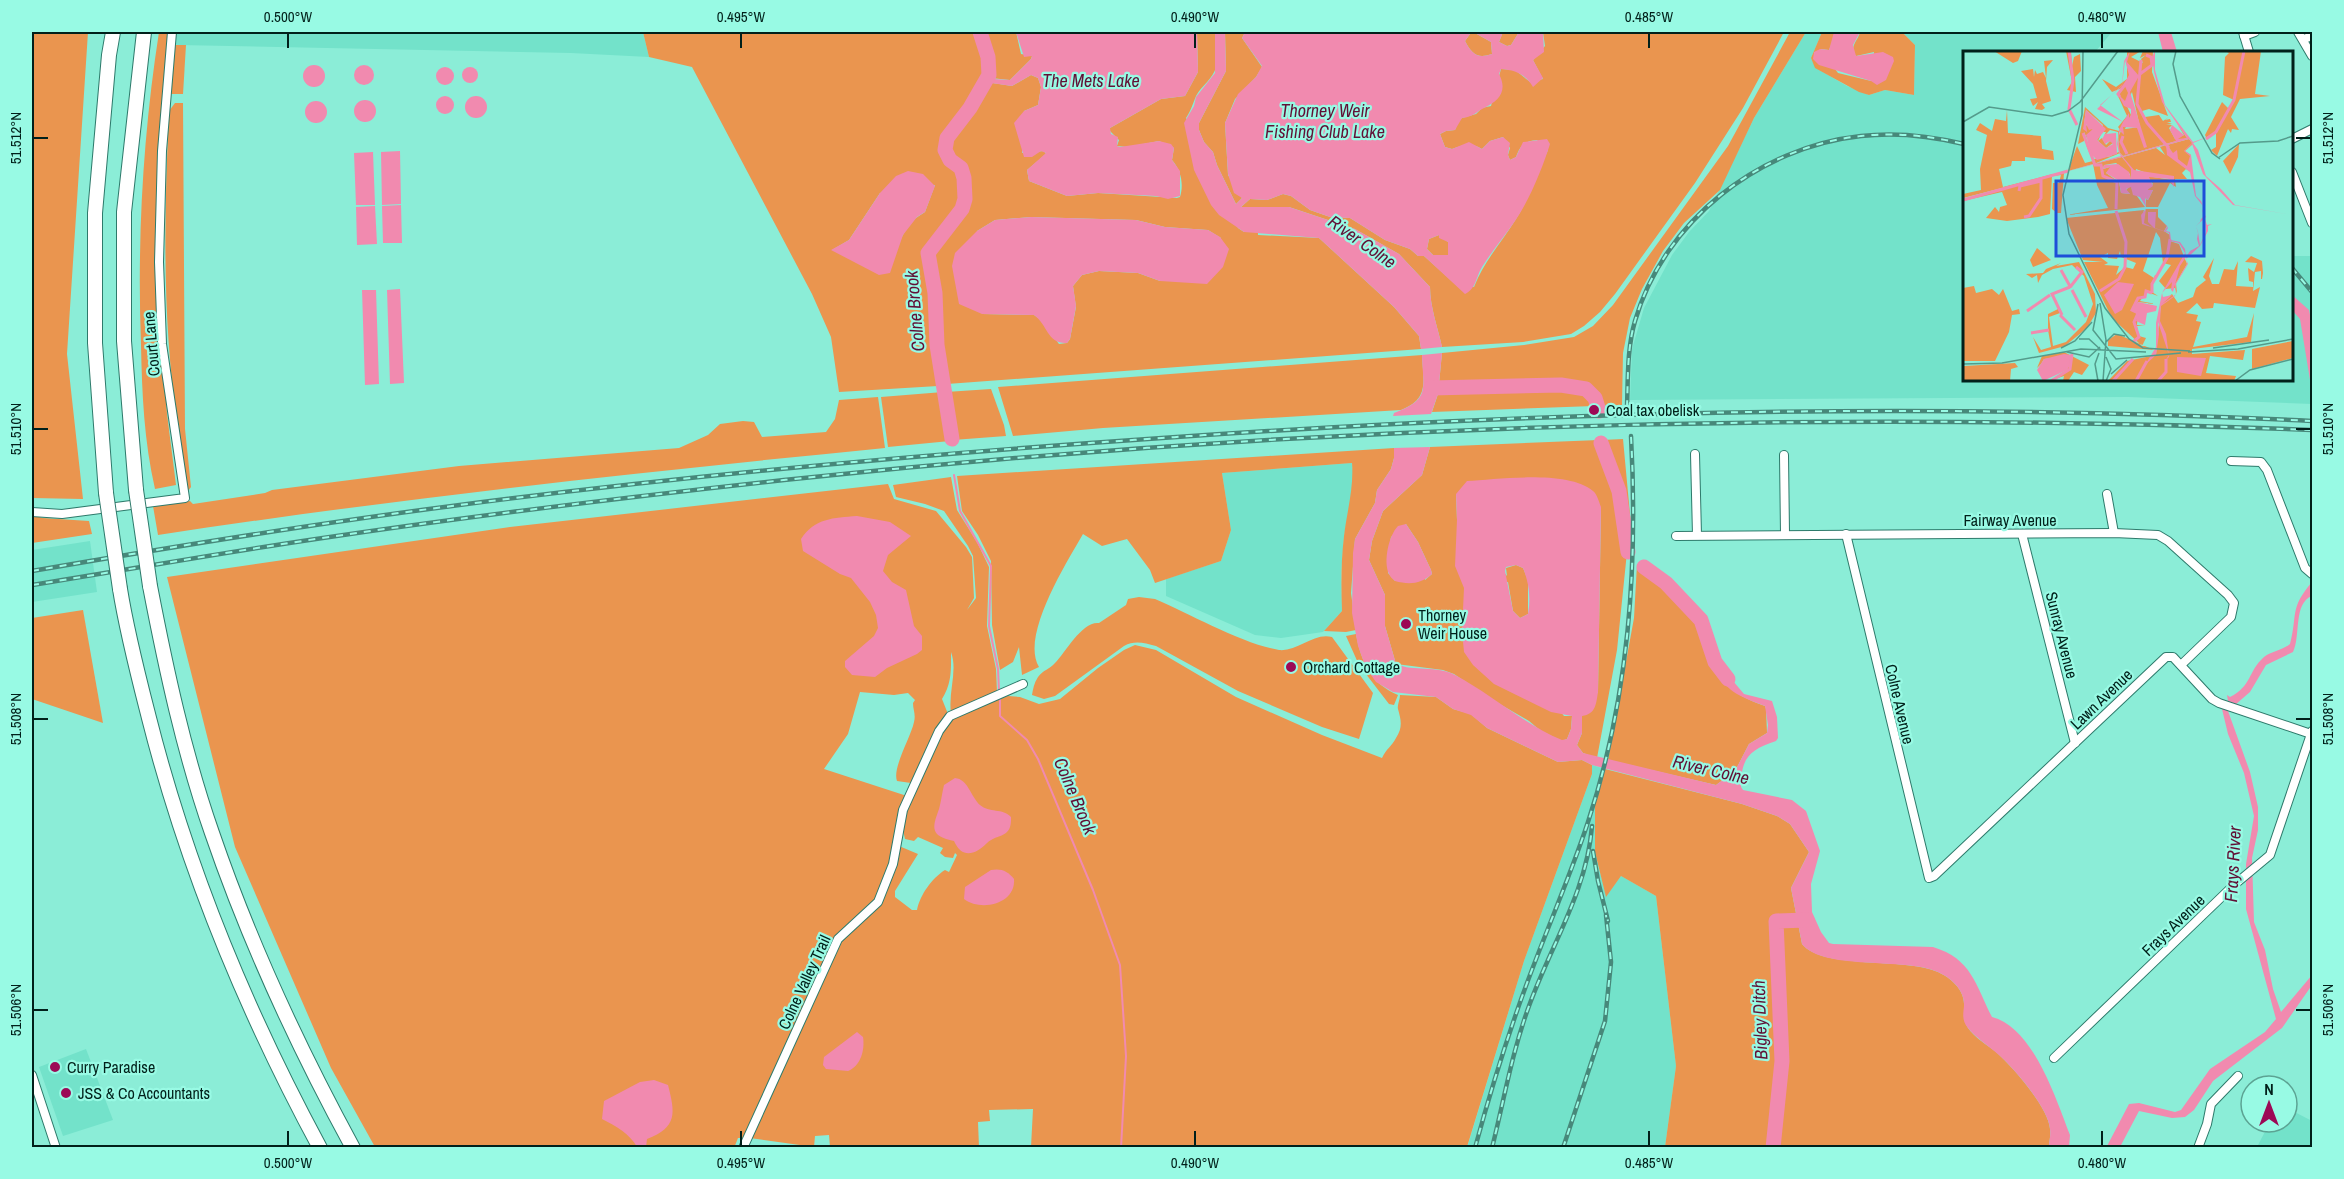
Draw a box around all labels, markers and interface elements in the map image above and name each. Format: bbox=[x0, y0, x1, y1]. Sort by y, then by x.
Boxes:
text: 0.500°W bbox=[264, 6, 313, 27]
text: 0.495°W bbox=[717, 6, 766, 27]
text: 0.490°W bbox=[1171, 6, 1220, 27]
text: 0.485°W bbox=[1625, 6, 1674, 27]
text: 0.480°W bbox=[2078, 6, 2127, 27]
inset map bbox=[1963, 51, 2293, 381]
water label: The Mets Lake bbox=[1042, 68, 1140, 93]
water label: Thorney Weir Fishing Club Lake bbox=[1265, 98, 1385, 144]
text: 51.512°N bbox=[5, 112, 26, 164]
text: 51.512°N bbox=[2317, 112, 2338, 164]
water label: River Colne bbox=[1323, 209, 1401, 274]
water label: Colne Brook bbox=[898, 269, 930, 353]
street label: Court Lane bbox=[137, 311, 165, 377]
place label: Coal tax obelisk bbox=[1606, 399, 1700, 421]
text: 51.510°N bbox=[5, 403, 26, 455]
marker: Coal tax obelisk bbox=[1587, 403, 1601, 417]
text: 51.510°N bbox=[2317, 403, 2338, 455]
street label: Fairway Avenue bbox=[1963, 509, 2057, 531]
street label: Sunray Avenue bbox=[2041, 589, 2083, 681]
place label: Thorney Weir House bbox=[1418, 604, 1487, 644]
marker: Thorney Weir House bbox=[1399, 617, 1413, 631]
place label: Orchard Cottage bbox=[1303, 656, 1400, 678]
marker: Orchard Cottage bbox=[1284, 660, 1298, 674]
street label: Colne Avenue bbox=[1880, 662, 1920, 746]
street label: Lawn Avenue bbox=[2065, 664, 2137, 734]
text: 51.508°N bbox=[5, 693, 26, 745]
text: 51.508°N bbox=[2317, 693, 2338, 745]
water label: River Colne bbox=[1670, 749, 1752, 790]
water label: Colne Brook bbox=[1048, 754, 1103, 839]
water label: Frays River bbox=[2218, 824, 2247, 903]
street label: Frays Avenue bbox=[2137, 889, 2209, 961]
street label: Colne Valley Trail bbox=[773, 931, 836, 1033]
water label: Bigley Ditch bbox=[1746, 980, 1773, 1060]
text: 51.506°N bbox=[5, 984, 26, 1036]
text: 51.506°N bbox=[2317, 984, 2338, 1036]
place label: Curry Paradise bbox=[67, 1056, 155, 1078]
marker: Curry Paradise bbox=[48, 1060, 62, 1074]
north arrow bbox=[2239, 1074, 2299, 1134]
text: N bbox=[2264, 1078, 2274, 1100]
place label: JSS & Co Accountants bbox=[78, 1082, 210, 1104]
marker: JSS & Co Accountants bbox=[59, 1086, 73, 1100]
text: 0.500°W bbox=[264, 1152, 313, 1173]
text: 0.495°W bbox=[717, 1152, 766, 1173]
text: 0.490°W bbox=[1171, 1152, 1220, 1173]
text: 0.485°W bbox=[1625, 1152, 1674, 1173]
text: 0.480°W bbox=[2078, 1152, 2127, 1173]

